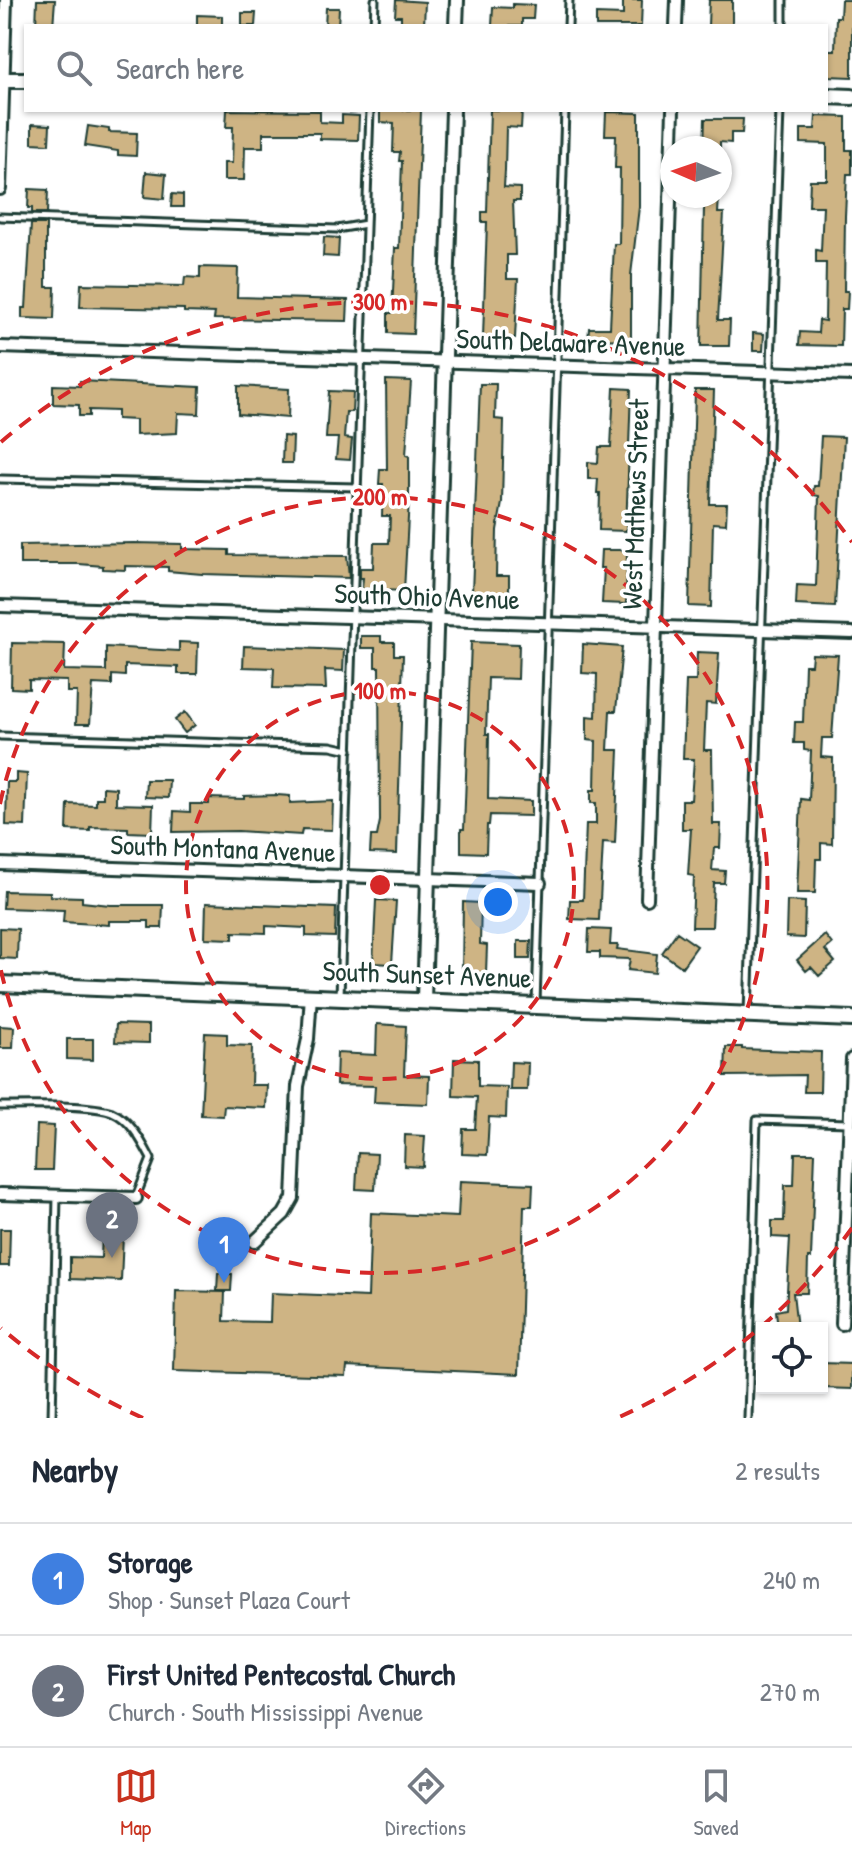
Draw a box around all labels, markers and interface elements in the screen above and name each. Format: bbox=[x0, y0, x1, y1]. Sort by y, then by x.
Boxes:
search box bbox=[24, 24, 828, 112]
icon: search bbox=[52, 46, 96, 90]
text: Search here bbox=[116, 48, 244, 88]
north arrow bbox=[660, 136, 732, 208]
text: 300 m bbox=[353, 285, 407, 317]
street label: South Delaware Avenue bbox=[456, 319, 686, 365]
street label: West Mathews Street bbox=[612, 398, 658, 610]
text: 200 m bbox=[353, 480, 407, 512]
street label: South Ohio Avenue bbox=[334, 574, 520, 618]
text: 100 m bbox=[354, 674, 406, 706]
street label: South Montana Avenue bbox=[110, 825, 336, 871]
centre of rings bbox=[366, 871, 394, 899]
your location bbox=[478, 882, 518, 922]
street label: South Sunset Avenue bbox=[322, 951, 532, 997]
pin: 2 bbox=[86, 1192, 138, 1258]
pin: 1 bbox=[198, 1217, 250, 1283]
map controls bbox=[756, 1322, 828, 1394]
button: locate bbox=[756, 1322, 828, 1394]
text: Nearby bbox=[32, 1447, 118, 1493]
text: 2 results bbox=[735, 1453, 820, 1488]
text: Storage bbox=[108, 1542, 193, 1582]
text: 1 bbox=[53, 1562, 63, 1597]
text: 240 m bbox=[763, 1562, 820, 1597]
text: Shop · Sunset Plaza Court bbox=[108, 1582, 350, 1617]
text: First United Pentecostal Church bbox=[108, 1654, 455, 1694]
text: 2 bbox=[52, 1674, 64, 1709]
text: 270 m bbox=[760, 1674, 820, 1709]
text: Church · South Mississippi Avenue bbox=[108, 1694, 423, 1729]
tab: Map bbox=[114, 1764, 158, 1842]
tab: Directions bbox=[385, 1764, 466, 1842]
tab: Saved bbox=[693, 1764, 738, 1842]

